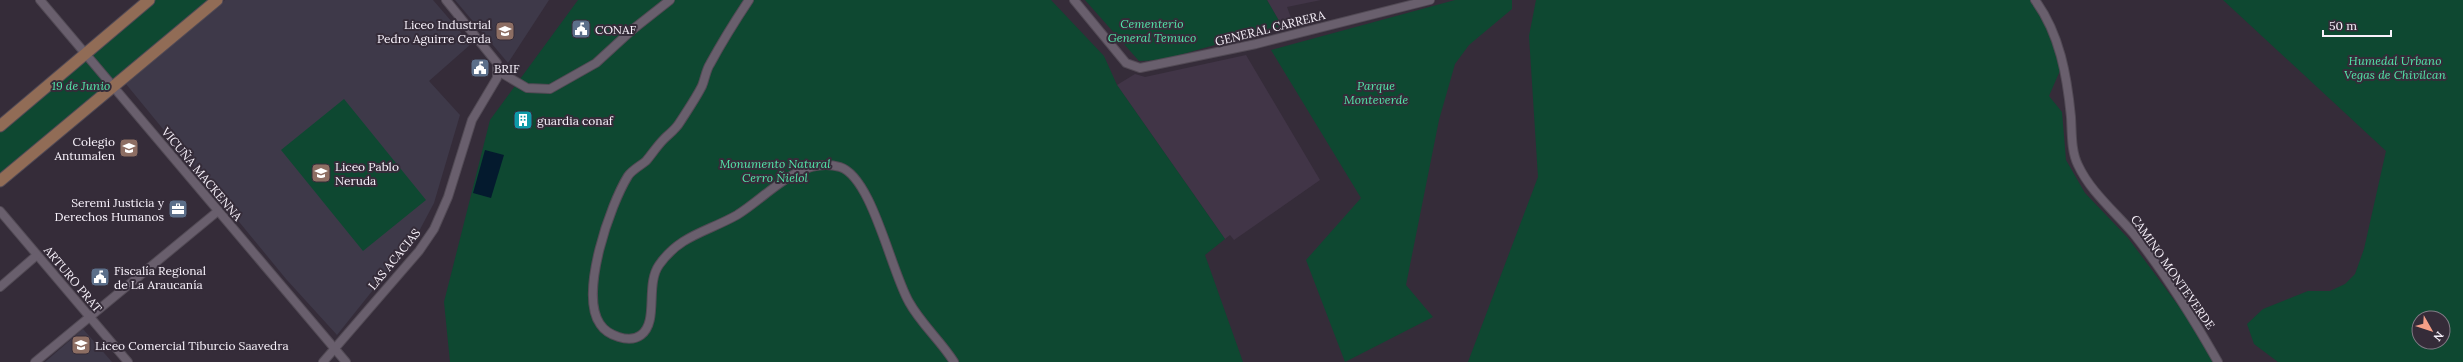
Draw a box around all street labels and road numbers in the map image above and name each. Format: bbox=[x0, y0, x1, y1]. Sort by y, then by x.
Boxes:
street label: GENERAL CARRERA bbox=[1213, 7, 1327, 49]
street label: VICUÑA MACKENNA bbox=[158, 123, 246, 224]
street label: CAMINO MONTEVERDE bbox=[2128, 212, 2218, 332]
street label: LAS ACACIAS bbox=[365, 225, 423, 293]
street label: ARTURO PRAT bbox=[40, 242, 105, 316]

